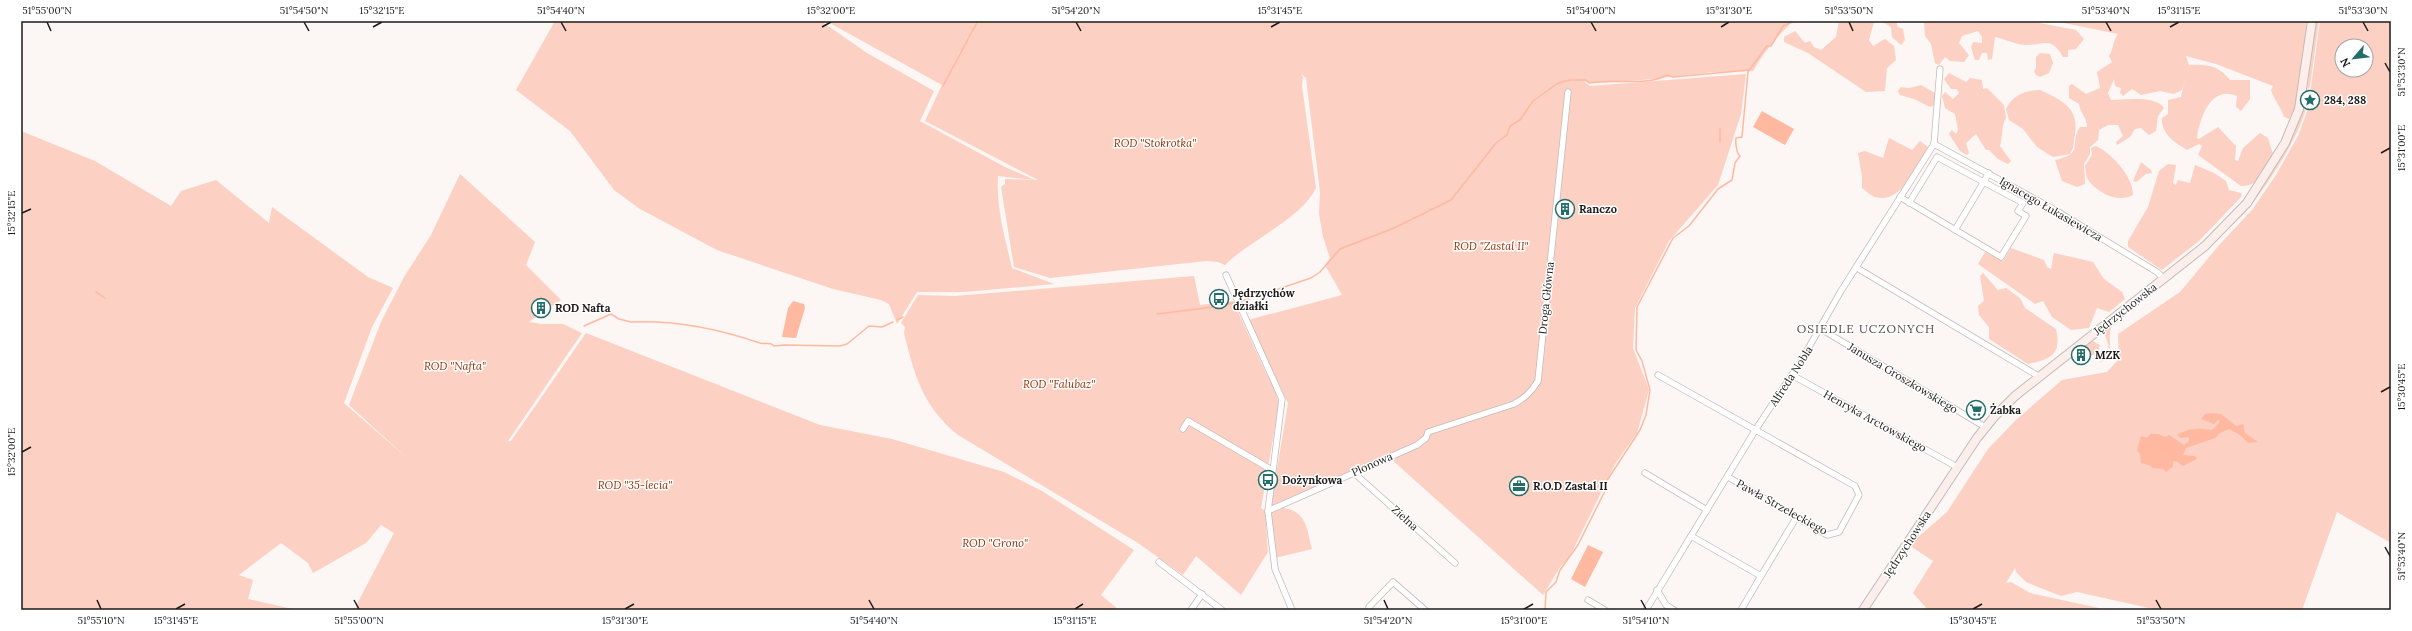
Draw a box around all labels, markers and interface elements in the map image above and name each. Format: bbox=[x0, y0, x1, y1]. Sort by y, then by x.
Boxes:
text: 51°55'00"N bbox=[22, 4, 72, 17]
text: 51°54'50"N bbox=[280, 4, 329, 17]
text: 15°32'15"E bbox=[360, 4, 404, 17]
text: 51°54'40"N bbox=[537, 4, 585, 17]
text: 15°32'00"E bbox=[807, 4, 855, 17]
text: 51°54'20"N bbox=[1052, 4, 1101, 17]
text: 15°31'45"E bbox=[1258, 4, 1302, 17]
text: 51°54'00"N bbox=[1566, 4, 1616, 17]
text: 15°31'30"E bbox=[1706, 4, 1752, 17]
text: 51°53'50"N bbox=[1825, 4, 1874, 17]
text: 51°53'40"N bbox=[2082, 4, 2131, 17]
text: 15°31'15"E bbox=[2157, 4, 2201, 17]
text: 51°53'30"N bbox=[2338, 4, 2388, 17]
north arrow bbox=[2334, 38, 2374, 78]
text: 51°53'30"N bbox=[2395, 47, 2408, 97]
text: N bbox=[2337, 55, 2353, 70]
place icon: 284, 288 bbox=[2299, 89, 2321, 111]
place label: 284, 288 bbox=[2324, 93, 2366, 107]
text: 15°31'00"E bbox=[2395, 125, 2408, 171]
park label: ROD "Stokrotka" bbox=[1114, 136, 1196, 150]
street label: Ignacego Łukasiewicza bbox=[1997, 174, 2105, 244]
text: 15°32'15"E bbox=[5, 191, 18, 235]
building icon: Ranczo bbox=[1554, 198, 1576, 220]
place label: Ranczo bbox=[1579, 202, 1617, 216]
park label: ROD "Zastal II" bbox=[1453, 239, 1529, 253]
street label: Droga Główna bbox=[1535, 261, 1557, 335]
street label: Jędrzychowska bbox=[2090, 280, 2160, 339]
place label: Jędrzychów działki bbox=[1233, 286, 1295, 313]
bus stop icon: Jędrzychów działki bbox=[1208, 288, 1230, 310]
building icon: ROD Nafta bbox=[530, 297, 552, 319]
place label: ROD Nafta bbox=[555, 301, 611, 315]
district label: OSIEDLE UCZONYCH bbox=[1797, 321, 1935, 336]
street label: Janusza Groszkowskiego bbox=[1845, 339, 1961, 416]
street label: Alfreda Nobla bbox=[1766, 343, 1816, 410]
building icon: MZK bbox=[2070, 344, 2092, 366]
place label: MZK bbox=[2095, 348, 2120, 362]
park label: ROD "Nafta" bbox=[424, 359, 486, 373]
text: 15°30'45"E bbox=[2395, 363, 2408, 411]
park label: ROD "Falubaz" bbox=[1023, 377, 1095, 391]
street label: Henryka Arctowskiego bbox=[1821, 387, 1929, 455]
supermarket icon: Żabka bbox=[1965, 399, 1987, 421]
place label: Żabka bbox=[1990, 403, 2021, 417]
text: 15°32'00"E bbox=[5, 428, 18, 476]
street label: Plonowa bbox=[1349, 449, 1395, 479]
bus stop icon: Dożynkowa bbox=[1257, 469, 1279, 491]
place label: Dożynkowa bbox=[1282, 473, 1343, 487]
office icon: R.O.D Zastal II bbox=[1508, 475, 1530, 497]
street label: Pawła Strzeleckiego bbox=[1734, 476, 1830, 538]
park label: ROD "35-lecia" bbox=[598, 478, 672, 492]
place label: R.O.D Zastal II bbox=[1533, 479, 1608, 493]
street label: Zielna bbox=[1389, 502, 1421, 534]
street label: Jędrzychowska bbox=[1880, 508, 1934, 581]
text: 51°53'40"N bbox=[2395, 531, 2408, 580]
park label: ROD "Grono" bbox=[962, 536, 1028, 550]
text: 51°55'10"N bbox=[77, 614, 125, 627]
text: 15°31'45"E bbox=[154, 614, 198, 627]
text: 51°55'00"N bbox=[334, 614, 384, 627]
text: 15°31'30"E bbox=[602, 614, 648, 627]
text: 51°54'40"N bbox=[850, 614, 898, 627]
text: 15°31'15"E bbox=[1053, 614, 1097, 627]
text: 51°54'20"N bbox=[1364, 614, 1413, 627]
text: 15°31'00"E bbox=[1501, 614, 1547, 627]
text: 51°54'10"N bbox=[1623, 614, 1670, 627]
text: 15°30'45"E bbox=[1949, 614, 1997, 627]
text: 51°53'50"N bbox=[2137, 614, 2186, 627]

